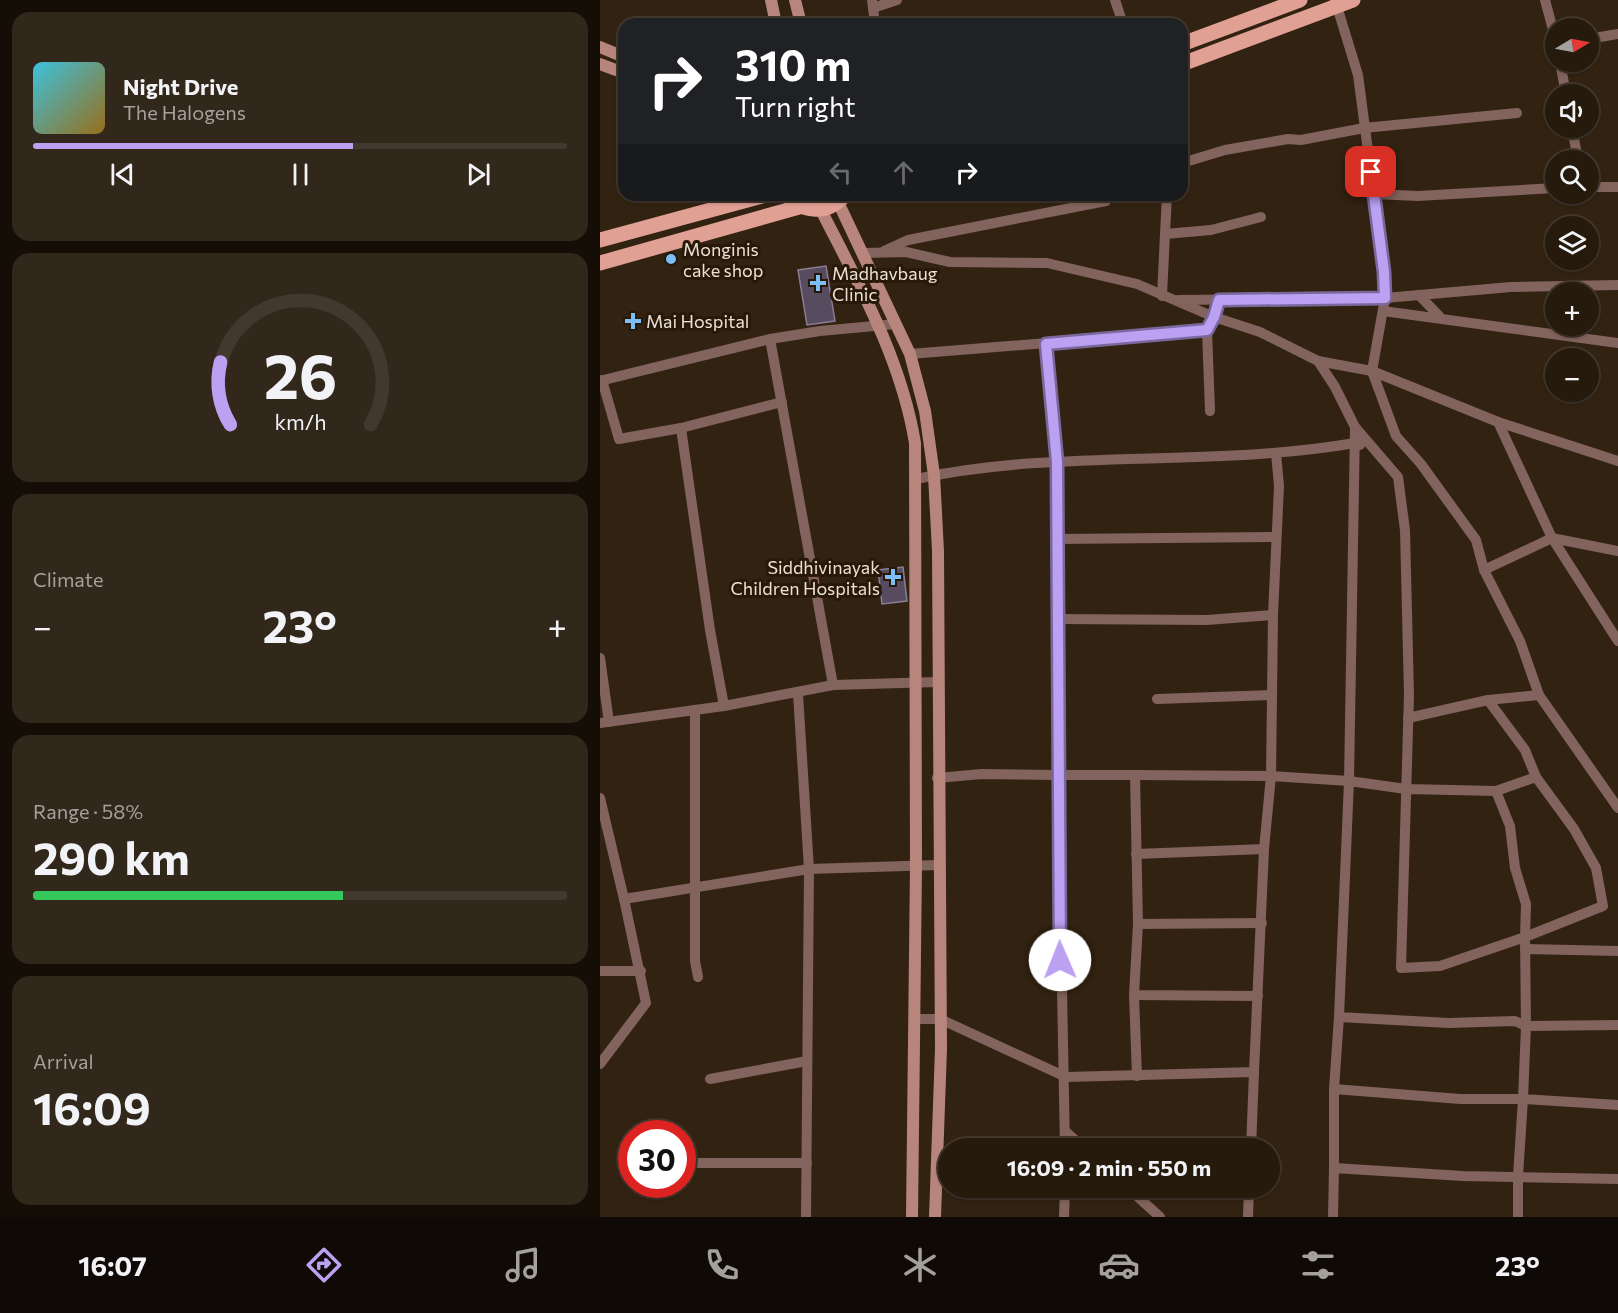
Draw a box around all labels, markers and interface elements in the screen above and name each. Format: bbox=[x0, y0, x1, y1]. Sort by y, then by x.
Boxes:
north arrow bbox=[1545, 18, 1599, 72]
map controls bbox=[1545, 18, 1599, 402]
text: 310 m bbox=[735, 38, 851, 90]
icon: right bbox=[636, 42, 714, 120]
text: Night Drive bbox=[123, 73, 238, 100]
button: sound bbox=[1545, 84, 1599, 138]
text: Turn right bbox=[735, 90, 855, 123]
text: The Halogens bbox=[123, 100, 246, 124]
pin bbox=[1345, 146, 1396, 197]
button: search bbox=[1545, 150, 1599, 204]
icon: arrive bbox=[1354, 155, 1387, 188]
icon: left bbox=[824, 156, 857, 189]
icon: ahead bbox=[887, 156, 920, 189]
icon: right bbox=[950, 156, 983, 189]
icon: previous bbox=[106, 158, 139, 191]
icon: pause bbox=[284, 158, 317, 191]
icon: next bbox=[462, 158, 495, 191]
button: layers bbox=[1545, 216, 1599, 270]
place label: Monginis cake shop bbox=[683, 238, 764, 281]
marker: Monginis cake shop bbox=[664, 252, 678, 266]
place label: Madhavbaug Clinic bbox=[832, 262, 938, 305]
marker: Madhavbaug Clinic bbox=[809, 274, 827, 292]
button: + bbox=[1545, 282, 1599, 336]
place label: Mai Hospital bbox=[646, 310, 749, 332]
marker: Mai Hospital bbox=[624, 312, 642, 330]
text: 26 bbox=[263, 336, 337, 412]
button: − bbox=[1545, 348, 1599, 402]
text: km/h bbox=[274, 408, 326, 434]
place label: Siddhivinayak Children Hospitals bbox=[731, 556, 880, 599]
text: Climate bbox=[33, 567, 103, 591]
marker: Siddhivinayak Children Hospitals bbox=[884, 568, 902, 586]
text: 23° bbox=[263, 597, 337, 652]
text: − bbox=[33, 605, 52, 646]
text: + bbox=[548, 605, 567, 646]
text: Range · 58% bbox=[33, 799, 143, 823]
text: 290 km bbox=[33, 829, 190, 884]
position arrow bbox=[1028, 928, 1092, 992]
text: Arrival bbox=[33, 1049, 94, 1073]
text: 16:09 bbox=[33, 1079, 151, 1134]
speed limit sign: 30 bbox=[618, 1120, 696, 1198]
text: 16:09 · 2 min · 550 m bbox=[1007, 1154, 1211, 1181]
icon: directions bbox=[303, 1244, 345, 1286]
icon: music bbox=[502, 1244, 544, 1286]
icon: phone bbox=[701, 1244, 743, 1286]
icon: climate bbox=[899, 1244, 941, 1286]
icon: car bbox=[1098, 1244, 1140, 1286]
icon: filters bbox=[1297, 1244, 1339, 1286]
text: 16:07 bbox=[78, 1249, 147, 1282]
text: 23° bbox=[1495, 1249, 1540, 1282]

